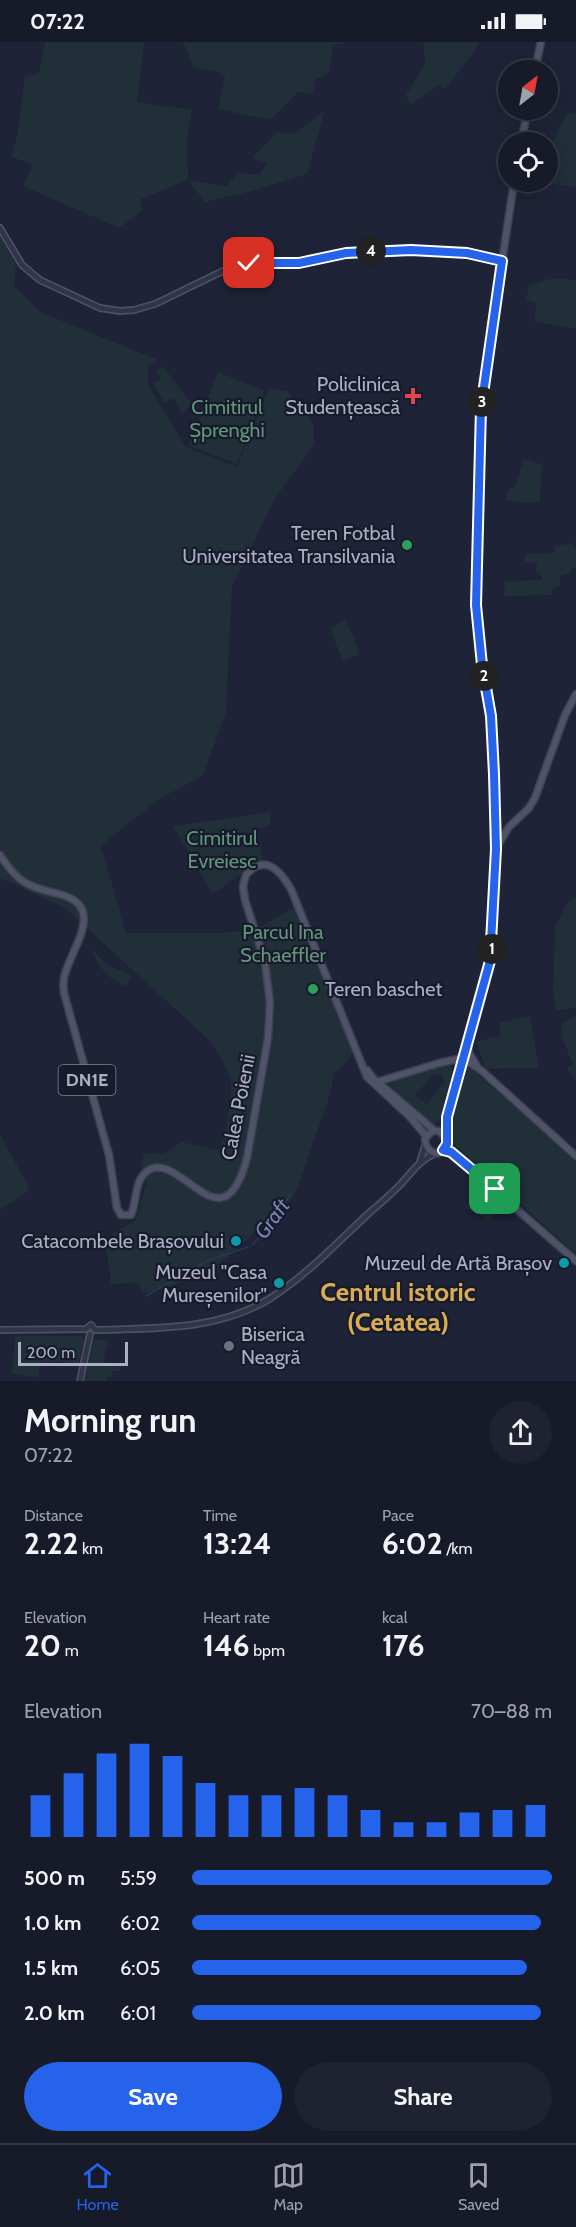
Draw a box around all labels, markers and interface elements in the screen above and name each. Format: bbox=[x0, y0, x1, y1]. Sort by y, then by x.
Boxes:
text: 07:22 bbox=[30, 8, 85, 35]
north arrow bbox=[498, 60, 558, 120]
map controls bbox=[498, 60, 558, 192]
button: locate bbox=[498, 132, 558, 192]
pin: 4 bbox=[356, 236, 386, 266]
pin bbox=[223, 237, 274, 288]
text: 4 bbox=[366, 241, 376, 260]
icon: check bbox=[232, 246, 265, 279]
place label: Policlinica Studențească bbox=[285, 372, 400, 420]
marker: Policlinica Studențească bbox=[404, 387, 422, 405]
pin: 3 bbox=[467, 387, 497, 417]
text: 3 bbox=[478, 392, 486, 411]
park label: Cimitirul Șprenghi bbox=[189, 395, 265, 443]
place label: Teren Fotbal Universitatea Transilvania bbox=[182, 521, 395, 568]
marker: Teren Fotbal Universitatea Transilvania bbox=[400, 538, 414, 552]
pin: 2 bbox=[469, 661, 499, 691]
text: 2 bbox=[480, 666, 488, 685]
park label: Cimitirul Evreiesc bbox=[186, 826, 258, 873]
park label: Parcul Ina Schaeffler bbox=[240, 920, 327, 967]
pin: 1 bbox=[477, 934, 507, 964]
text: 1 bbox=[489, 939, 495, 958]
place label: Teren baschet bbox=[325, 977, 442, 1001]
marker: Teren baschet bbox=[306, 982, 320, 996]
street label: Calea Poienii bbox=[216, 1052, 260, 1162]
road number: DN1E bbox=[58, 1065, 116, 1095]
pin bbox=[469, 1163, 520, 1214]
icon: arrive bbox=[478, 1172, 511, 1205]
water label: Graft bbox=[249, 1193, 295, 1244]
place label: Catacombele Brașovului bbox=[21, 1229, 224, 1254]
marker: Catacombele Brașovului bbox=[229, 1234, 243, 1248]
place label: Muzeul de Artă Brașov bbox=[365, 1251, 552, 1276]
marker: Muzeul de Artă Brașov bbox=[557, 1256, 571, 1270]
place label: Muzeul "Casa Mureșenilor" bbox=[155, 1260, 267, 1308]
marker: Muzeul "Casa Mureșenilor" bbox=[272, 1276, 286, 1290]
district label: Centrul istoric (Cetatea) bbox=[320, 1276, 476, 1338]
place label: Biserica Neagră bbox=[241, 1322, 305, 1369]
scale bar bbox=[18, 1339, 128, 1366]
marker: Biserica Neagră bbox=[222, 1339, 236, 1353]
text: 200 m bbox=[27, 1343, 75, 1362]
text: Morning run bbox=[24, 1400, 196, 1440]
button: share bbox=[489, 1401, 552, 1464]
text: 07:22 bbox=[24, 1443, 73, 1467]
text: Distance bbox=[24, 1506, 83, 1525]
text: Time bbox=[203, 1506, 237, 1525]
text: Pace bbox=[382, 1506, 414, 1525]
text: 2.22 bbox=[24, 1525, 78, 1562]
text: 13:24 bbox=[203, 1525, 271, 1562]
text: 6:02 bbox=[382, 1525, 443, 1562]
text: km bbox=[78, 1539, 103, 1558]
text: /km bbox=[443, 1539, 473, 1558]
text: Elevation bbox=[24, 1608, 87, 1627]
text: Heart rate bbox=[203, 1608, 270, 1627]
text: kcal bbox=[382, 1608, 408, 1627]
text: 20 bbox=[24, 1627, 61, 1664]
text: 146 bbox=[203, 1627, 250, 1664]
text: 176 bbox=[382, 1627, 425, 1664]
text: m bbox=[61, 1641, 79, 1660]
text: bpm bbox=[250, 1641, 285, 1660]
text: Elevation bbox=[24, 1699, 102, 1723]
text: 70–88 m bbox=[471, 1699, 552, 1723]
text: 500 m bbox=[24, 1866, 85, 1890]
text: 5:59 bbox=[120, 1866, 157, 1890]
text: 1.0 km bbox=[24, 1911, 81, 1935]
text: 6:02 bbox=[120, 1911, 160, 1935]
text: 1.5 km bbox=[24, 1956, 78, 1980]
text: 6:05 bbox=[120, 1956, 160, 1980]
text: 2.0 km bbox=[24, 2001, 85, 2025]
text: 6:01 bbox=[120, 2001, 156, 2025]
button: Save bbox=[24, 2062, 282, 2131]
button: Share bbox=[294, 2062, 552, 2131]
tab: Home bbox=[77, 2159, 119, 2214]
tab: Map bbox=[272, 2159, 305, 2214]
tab: Saved bbox=[458, 2159, 499, 2214]

